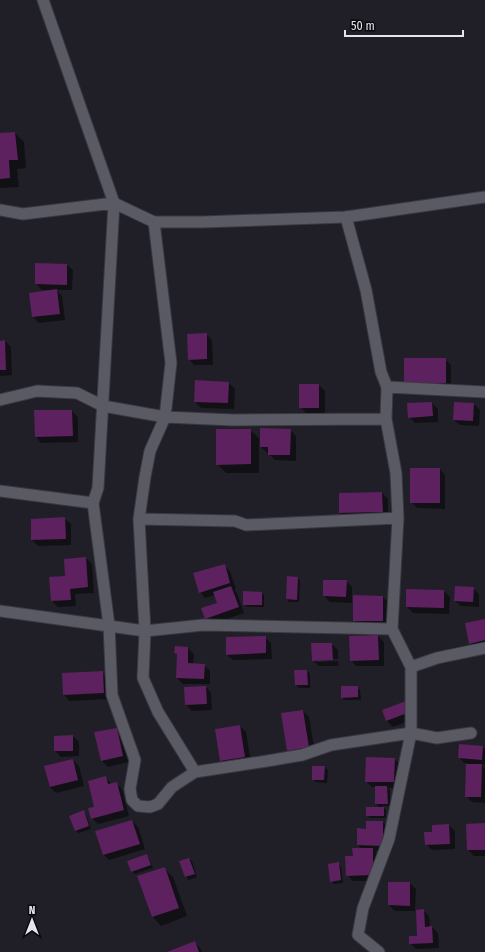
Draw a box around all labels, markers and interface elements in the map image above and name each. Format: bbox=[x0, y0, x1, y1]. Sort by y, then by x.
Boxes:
scale bar bbox=[345, 12, 463, 38]
text: 50 m bbox=[351, 19, 375, 33]
north arrow bbox=[12, 900, 52, 940]
text: N bbox=[29, 904, 35, 917]

